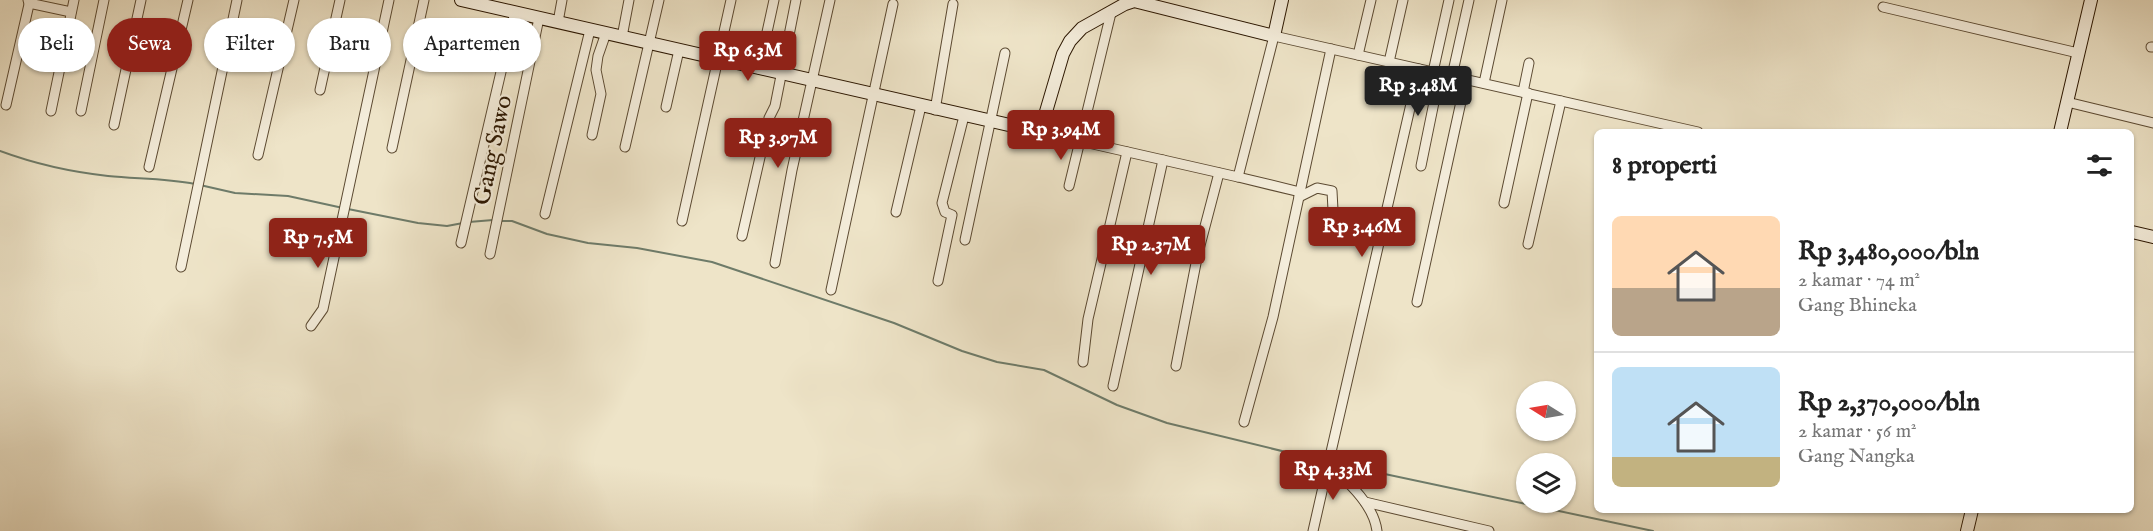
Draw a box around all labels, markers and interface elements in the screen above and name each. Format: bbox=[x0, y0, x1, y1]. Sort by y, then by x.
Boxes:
chip: Beli bbox=[18, 18, 95, 72]
chip: Sewa bbox=[107, 18, 192, 72]
chip: Filter bbox=[204, 18, 295, 72]
chip: Baru bbox=[307, 18, 391, 72]
chip: Apartemen bbox=[403, 18, 541, 72]
pin: Rp 6.3M bbox=[693, 31, 803, 82]
text: Rp 6.3M bbox=[713, 38, 783, 63]
pin: Rp 3.48M bbox=[1356, 66, 1480, 117]
text: Rp 3.48M bbox=[1379, 73, 1457, 98]
street label: Gang Sawo bbox=[467, 93, 520, 208]
pin: Rp 3.94M bbox=[999, 110, 1123, 161]
text: Rp 3.94M bbox=[1021, 117, 1101, 142]
pin: Rp 3.97M bbox=[716, 118, 840, 169]
text: Rp 3.97M bbox=[739, 125, 817, 150]
text: 8 properti bbox=[1612, 149, 1717, 182]
icon: filters bbox=[2083, 149, 2116, 182]
pin: Rp 3.46M bbox=[1300, 207, 1424, 258]
text: Rp 3.46M bbox=[1322, 214, 1402, 239]
pin: Rp 7.5M bbox=[263, 218, 373, 269]
text: Rp 7.5M bbox=[283, 225, 353, 250]
pin: Rp 2.37M bbox=[1089, 225, 1213, 276]
text: Rp 2.37M bbox=[1111, 232, 1191, 257]
text: Rp 3,480,000/bln bbox=[1798, 235, 1979, 268]
icon: home bbox=[1660, 240, 1732, 312]
text: 2 kamar · 74 m² bbox=[1798, 268, 1920, 293]
text: Gang Bhineka bbox=[1798, 293, 1917, 318]
north arrow bbox=[1516, 381, 1576, 441]
map controls bbox=[1516, 381, 1576, 513]
text: Rp 2,370,000/bln bbox=[1798, 386, 1980, 419]
icon: home bbox=[1660, 391, 1732, 463]
text: 2 kamar · 56 m² bbox=[1798, 419, 1917, 444]
text: Gang Nangka bbox=[1798, 444, 1915, 469]
pin: Rp 4.33M bbox=[1271, 450, 1395, 501]
button: layers bbox=[1516, 453, 1576, 513]
text: Rp 4.33M bbox=[1294, 457, 1372, 482]

